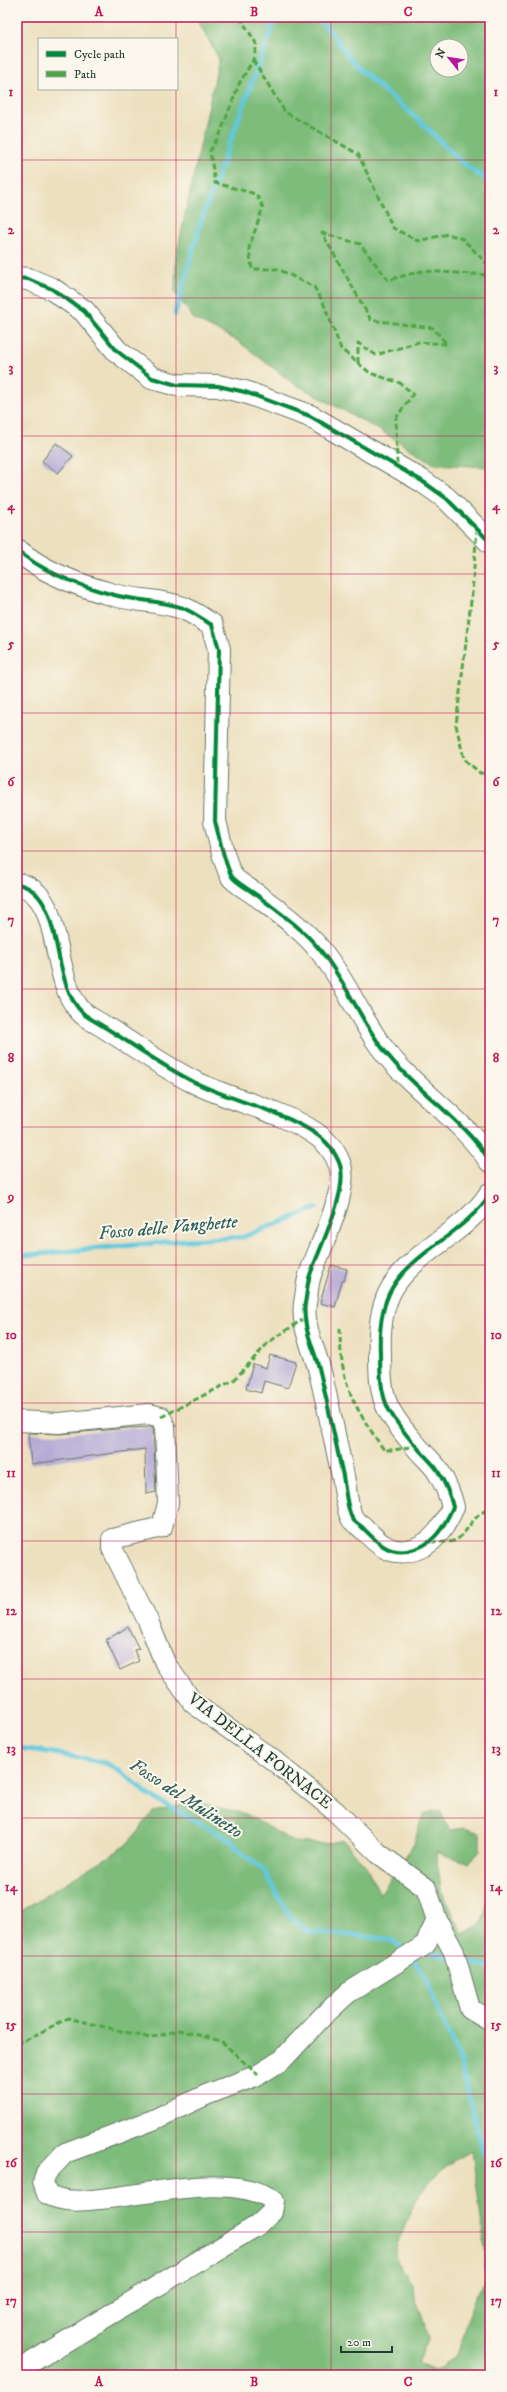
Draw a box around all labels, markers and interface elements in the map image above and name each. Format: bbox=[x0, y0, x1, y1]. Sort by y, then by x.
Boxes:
text: A bbox=[94, 4, 104, 20]
text: B bbox=[250, 4, 258, 20]
text: C bbox=[404, 4, 413, 20]
legend bbox=[38, 38, 178, 90]
north arrow bbox=[429, 38, 469, 78]
text: N bbox=[433, 46, 450, 61]
text: Cycle path bbox=[74, 47, 126, 62]
text: Path bbox=[74, 67, 97, 82]
text: 1 bbox=[9, 84, 14, 100]
text: 1 bbox=[494, 84, 499, 100]
text: 2 bbox=[8, 222, 15, 238]
text: 2 bbox=[493, 222, 500, 238]
text: 3 bbox=[9, 360, 14, 376]
text: 3 bbox=[494, 360, 499, 376]
text: 4 bbox=[6, 498, 15, 515]
text: 4 bbox=[491, 498, 500, 515]
text: 5 bbox=[7, 636, 15, 652]
text: 5 bbox=[492, 636, 500, 652]
text: 6 bbox=[8, 774, 16, 790]
text: 6 bbox=[493, 774, 501, 790]
text: 7 bbox=[8, 912, 15, 928]
text: 7 bbox=[493, 912, 500, 928]
text: 8 bbox=[8, 1050, 15, 1066]
text: 8 bbox=[493, 1050, 500, 1066]
text: 9 bbox=[7, 1189, 14, 1205]
text: 9 bbox=[492, 1189, 499, 1205]
water label: Fosso delle Vanghette bbox=[98, 1211, 239, 1245]
text: 10 bbox=[5, 1327, 17, 1343]
text: 10 bbox=[490, 1327, 502, 1343]
text: 11 bbox=[6, 1465, 16, 1481]
text: 11 bbox=[491, 1465, 501, 1481]
text: 12 bbox=[5, 1603, 17, 1619]
text: 12 bbox=[490, 1603, 502, 1619]
street label: VIA DELLA FORNACE bbox=[183, 1687, 337, 1814]
text: 13 bbox=[6, 1741, 16, 1757]
text: 13 bbox=[491, 1741, 501, 1757]
water label: Fosso del Mulinetto bbox=[126, 1754, 247, 1844]
text: 14 bbox=[5, 1879, 18, 1896]
text: 14 bbox=[490, 1879, 503, 1896]
text: 15 bbox=[5, 2017, 17, 2033]
text: 15 bbox=[490, 2017, 502, 2033]
text: 16 bbox=[5, 2155, 18, 2171]
text: 16 bbox=[490, 2155, 503, 2171]
text: 17 bbox=[5, 2293, 17, 2309]
text: 17 bbox=[490, 2293, 502, 2309]
scale bar bbox=[341, 2328, 392, 2354]
text: 20 m bbox=[347, 2335, 371, 2350]
text: A bbox=[94, 2374, 104, 2390]
text: B bbox=[250, 2374, 258, 2390]
text: C bbox=[404, 2374, 413, 2390]

